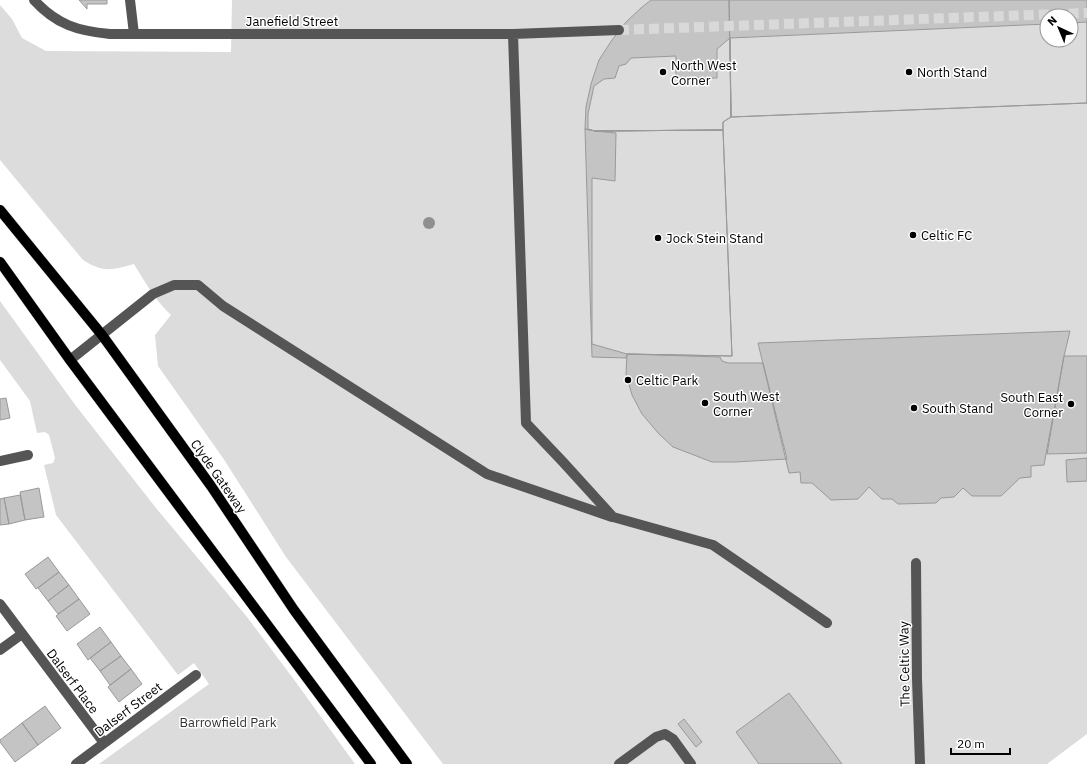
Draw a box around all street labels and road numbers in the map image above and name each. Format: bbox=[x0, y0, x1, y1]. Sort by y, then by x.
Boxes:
street label: Janefield Street bbox=[246, 13, 338, 30]
street label: Clyde Gateway bbox=[187, 436, 251, 517]
street label: The Celtic Way bbox=[895, 620, 914, 707]
street label: Dalserf Place bbox=[43, 646, 102, 717]
street label: Dalserf Street bbox=[91, 678, 166, 740]

